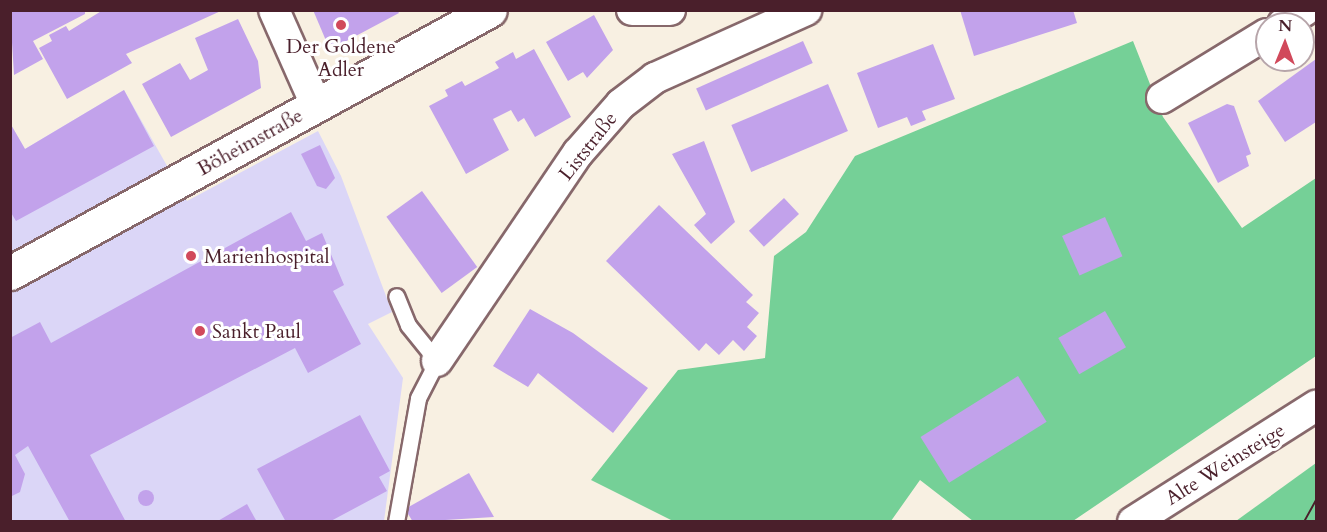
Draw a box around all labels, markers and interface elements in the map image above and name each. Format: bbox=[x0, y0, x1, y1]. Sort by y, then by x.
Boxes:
north arrow bbox=[1255, 12, 1315, 72]
text: N bbox=[1278, 15, 1292, 37]
marker: Der Goldene Adler bbox=[334, 18, 348, 32]
place label: Der Goldene Adler bbox=[286, 35, 396, 82]
street label: Böheimstraße bbox=[193, 103, 307, 181]
street label: Liststraße bbox=[554, 107, 622, 185]
place label: Marienhospital bbox=[204, 244, 330, 268]
marker: Marienhospital bbox=[182, 247, 200, 265]
place label: Sankt Paul bbox=[212, 319, 301, 343]
marker: Sankt Paul bbox=[193, 324, 207, 338]
street label: Alte Weinsteige bbox=[1161, 418, 1289, 510]

